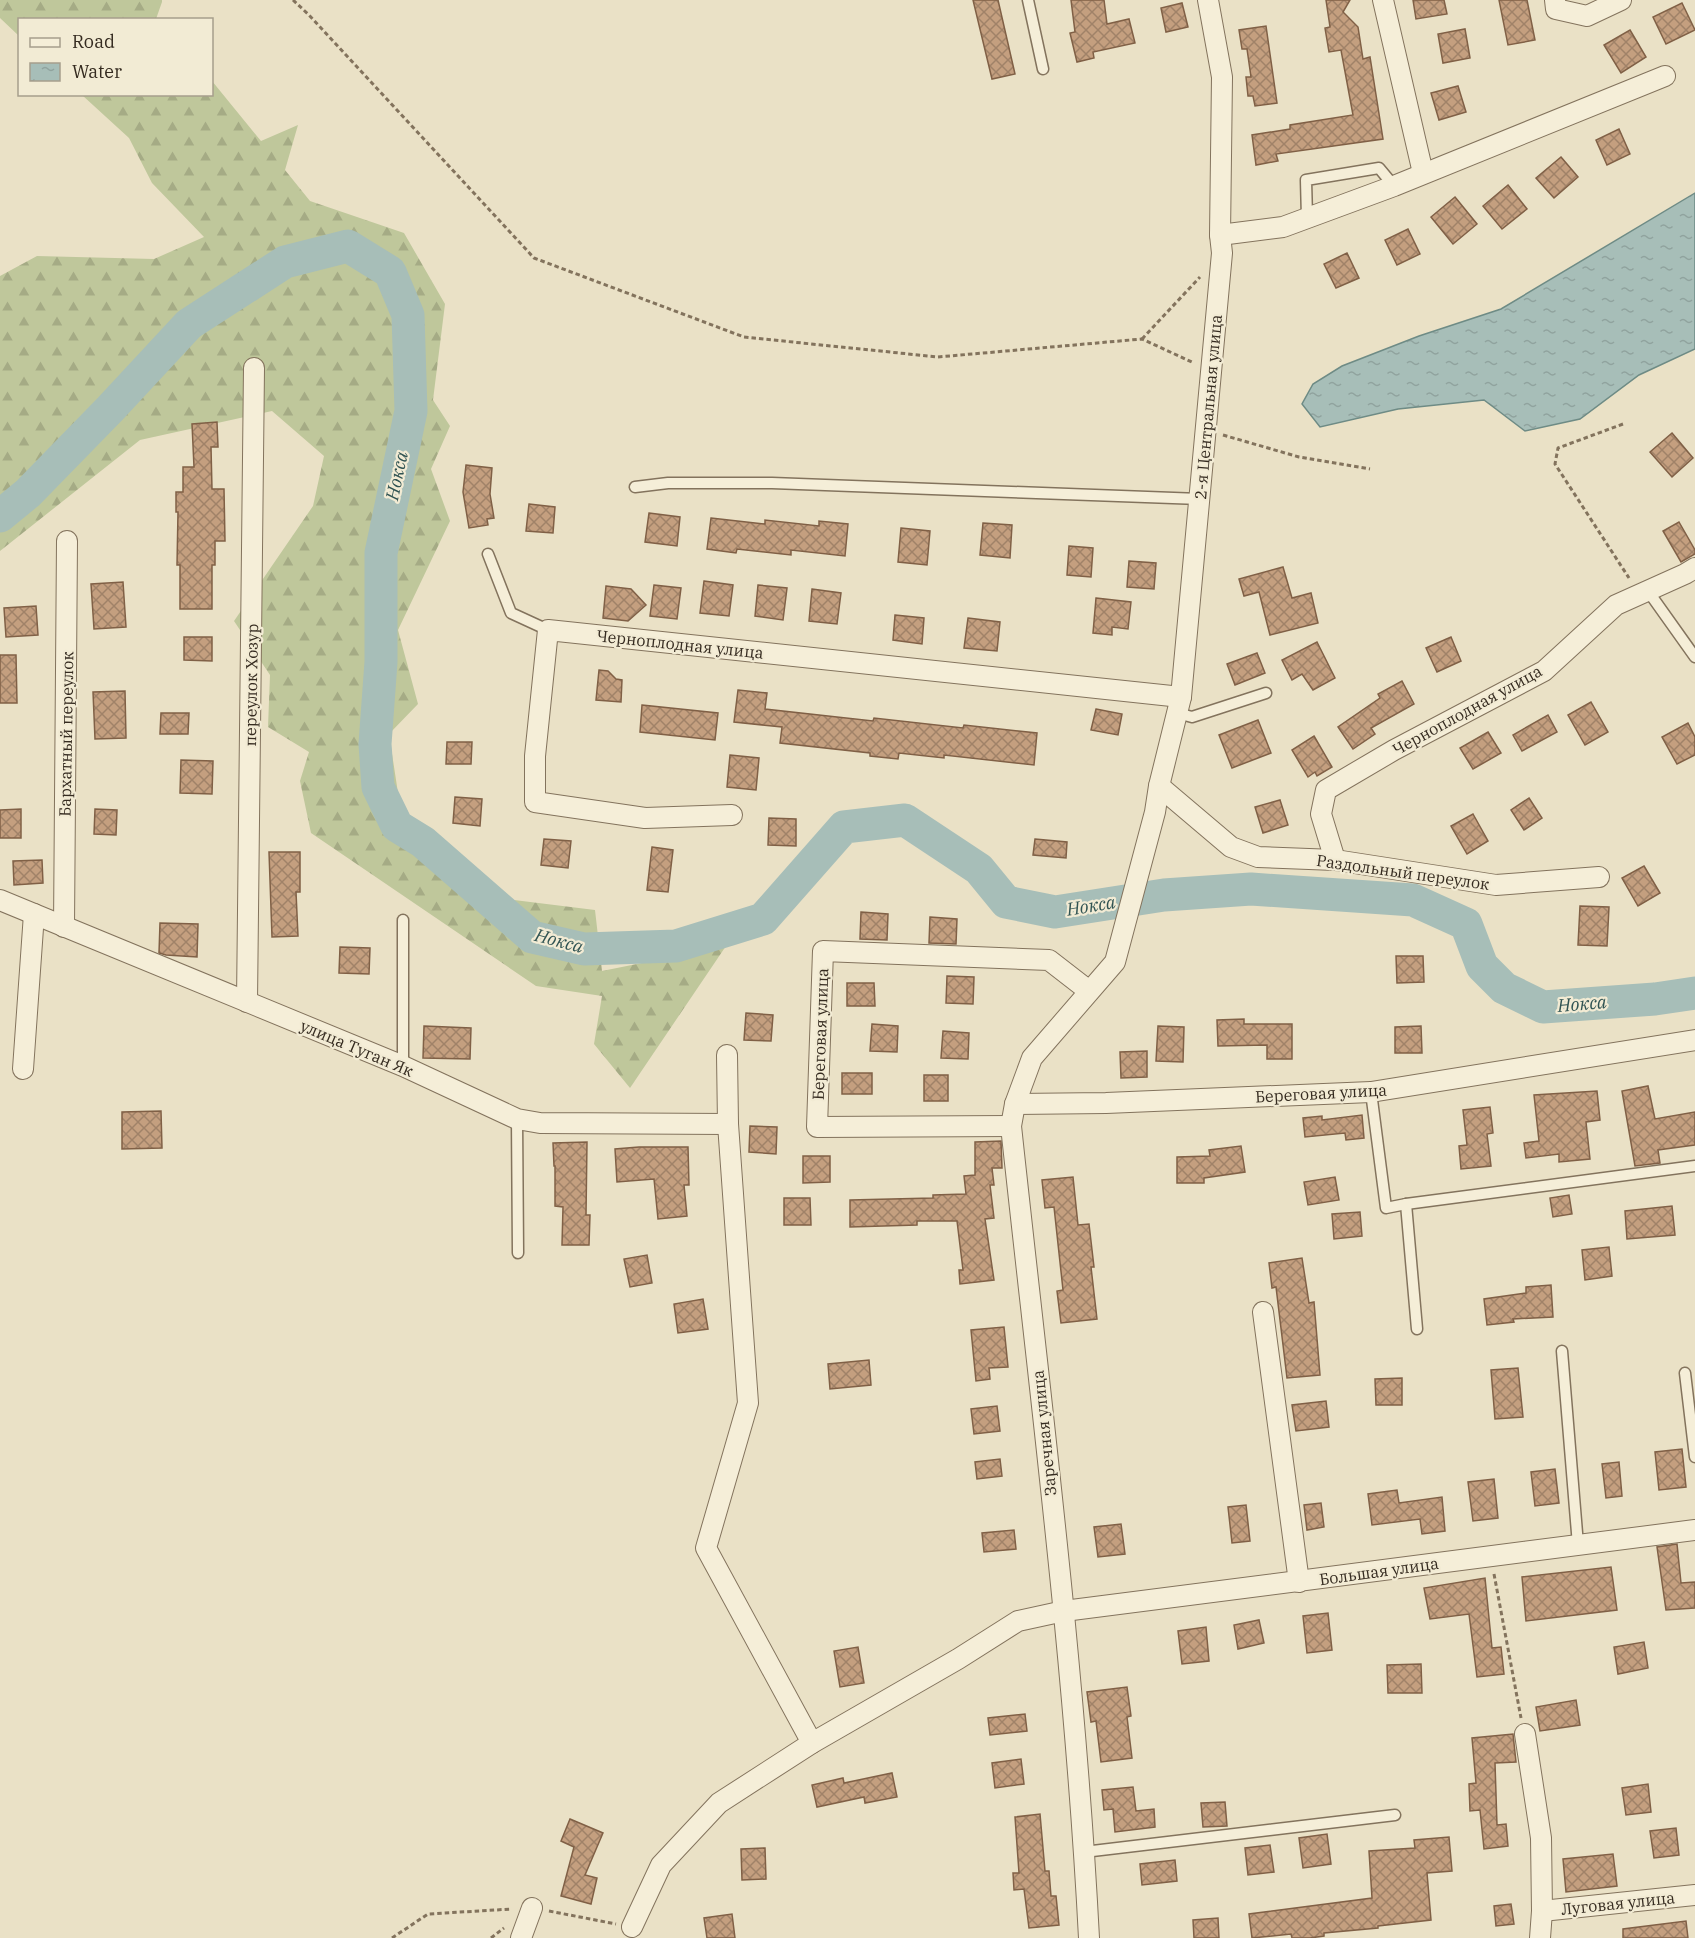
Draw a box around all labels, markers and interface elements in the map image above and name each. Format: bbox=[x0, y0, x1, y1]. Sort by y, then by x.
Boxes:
legend bbox=[18, 18, 213, 96]
text: Road bbox=[72, 30, 115, 53]
text: Water bbox=[72, 60, 122, 83]
street label: 2-я Центральная улица bbox=[1190, 313, 1226, 500]
water label: Нокса bbox=[380, 449, 413, 503]
street label: переулок Хозур bbox=[240, 623, 262, 747]
street label: Черноплодная улица bbox=[595, 625, 765, 663]
street label: Бархатный переулок bbox=[55, 651, 77, 817]
street label: Черноплодная улица bbox=[1389, 660, 1545, 759]
street label: Раздольный переулок bbox=[1315, 850, 1491, 894]
water label: Нокса bbox=[1064, 890, 1117, 921]
water label: Нокса bbox=[531, 923, 586, 958]
street label: Береговая улица bbox=[808, 967, 832, 1100]
water label: Нокса bbox=[1556, 990, 1608, 1017]
street label: улица Туган Як bbox=[297, 1015, 417, 1081]
street label: Береговая улица bbox=[1255, 1080, 1388, 1106]
street label: Заречная улица bbox=[1027, 1369, 1061, 1497]
street label: Большая улица bbox=[1318, 1553, 1440, 1589]
street label: Луговая улица bbox=[1560, 1887, 1676, 1919]

